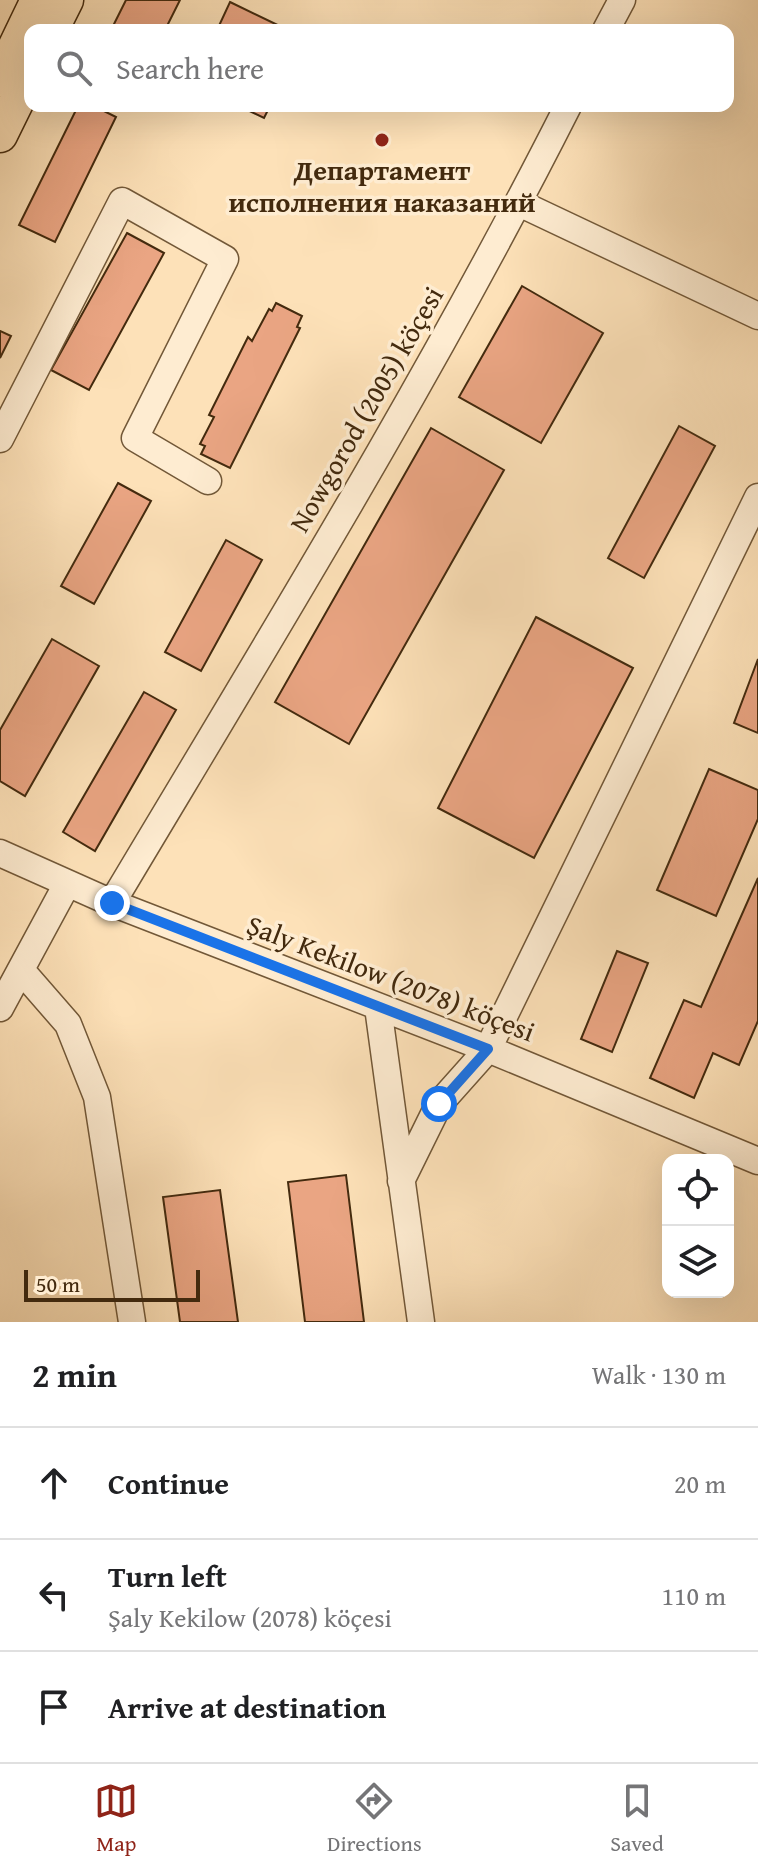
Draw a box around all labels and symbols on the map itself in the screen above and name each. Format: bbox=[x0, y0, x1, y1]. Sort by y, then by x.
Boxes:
marker: Департамент исполнения наказаний bbox=[373, 131, 391, 149]
place label: Департамент исполнения наказаний bbox=[228, 149, 536, 222]
street label: Nowgorod (2005) köçesi bbox=[278, 278, 453, 539]
route end bbox=[94, 885, 130, 921]
street label: Şaly Kekilow (2078) köçesi bbox=[241, 904, 541, 1051]
route start bbox=[421, 1086, 457, 1122]
scale bar bbox=[24, 1266, 200, 1302]

